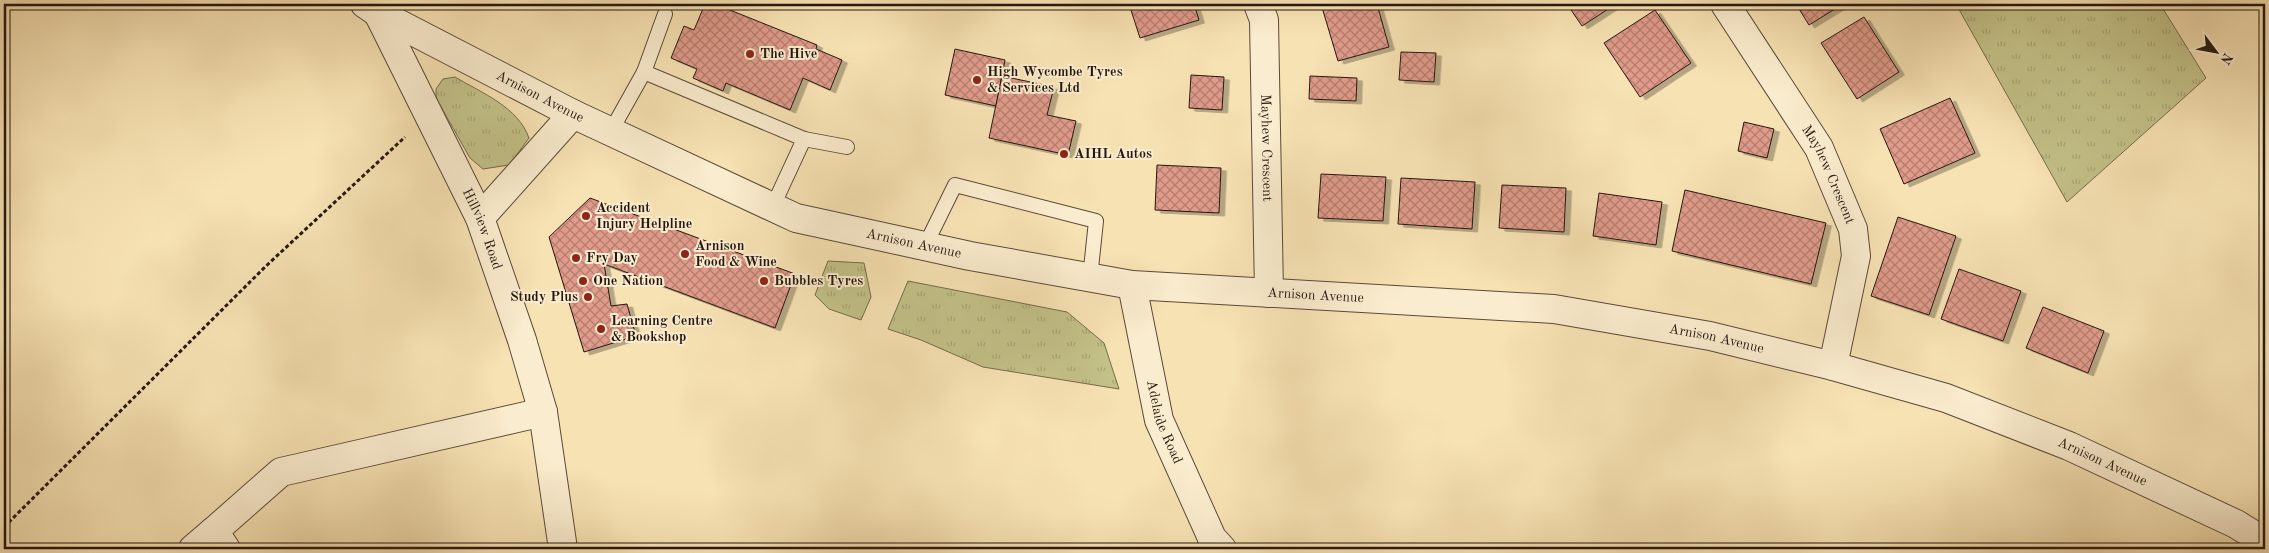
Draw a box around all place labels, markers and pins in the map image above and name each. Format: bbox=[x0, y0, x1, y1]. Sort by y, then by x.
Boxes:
place label: The Hive bbox=[760, 47, 817, 61]
marker: The Hive bbox=[744, 48, 756, 60]
place label: High Wycombe Tyres & Services Ltd bbox=[987, 65, 1123, 95]
marker: High Wycombe Tyres & Services Ltd bbox=[971, 74, 983, 86]
place label: AIHL Autos bbox=[1074, 147, 1152, 161]
marker: AIHL Autos bbox=[1058, 148, 1070, 160]
place label: Accident Injury Helpline bbox=[596, 201, 692, 231]
marker: Accident Injury Helpline bbox=[580, 210, 592, 222]
place label: Arnison Food & Wine bbox=[695, 239, 777, 269]
marker: Arnison Food & Wine bbox=[679, 248, 691, 260]
place label: Fry Day bbox=[586, 251, 638, 265]
marker: Fry Day bbox=[570, 252, 582, 264]
place label: One Nation bbox=[593, 274, 663, 288]
place label: Bubbles Tyres bbox=[774, 274, 863, 288]
marker: One Nation bbox=[577, 275, 589, 287]
marker: Bubbles Tyres bbox=[758, 275, 770, 287]
place label: Study Plus bbox=[510, 290, 578, 304]
marker: Study Plus bbox=[582, 291, 594, 303]
place label: Learning Centre & Bookshop bbox=[611, 314, 713, 344]
marker: Learning Centre & Bookshop bbox=[595, 323, 607, 335]

